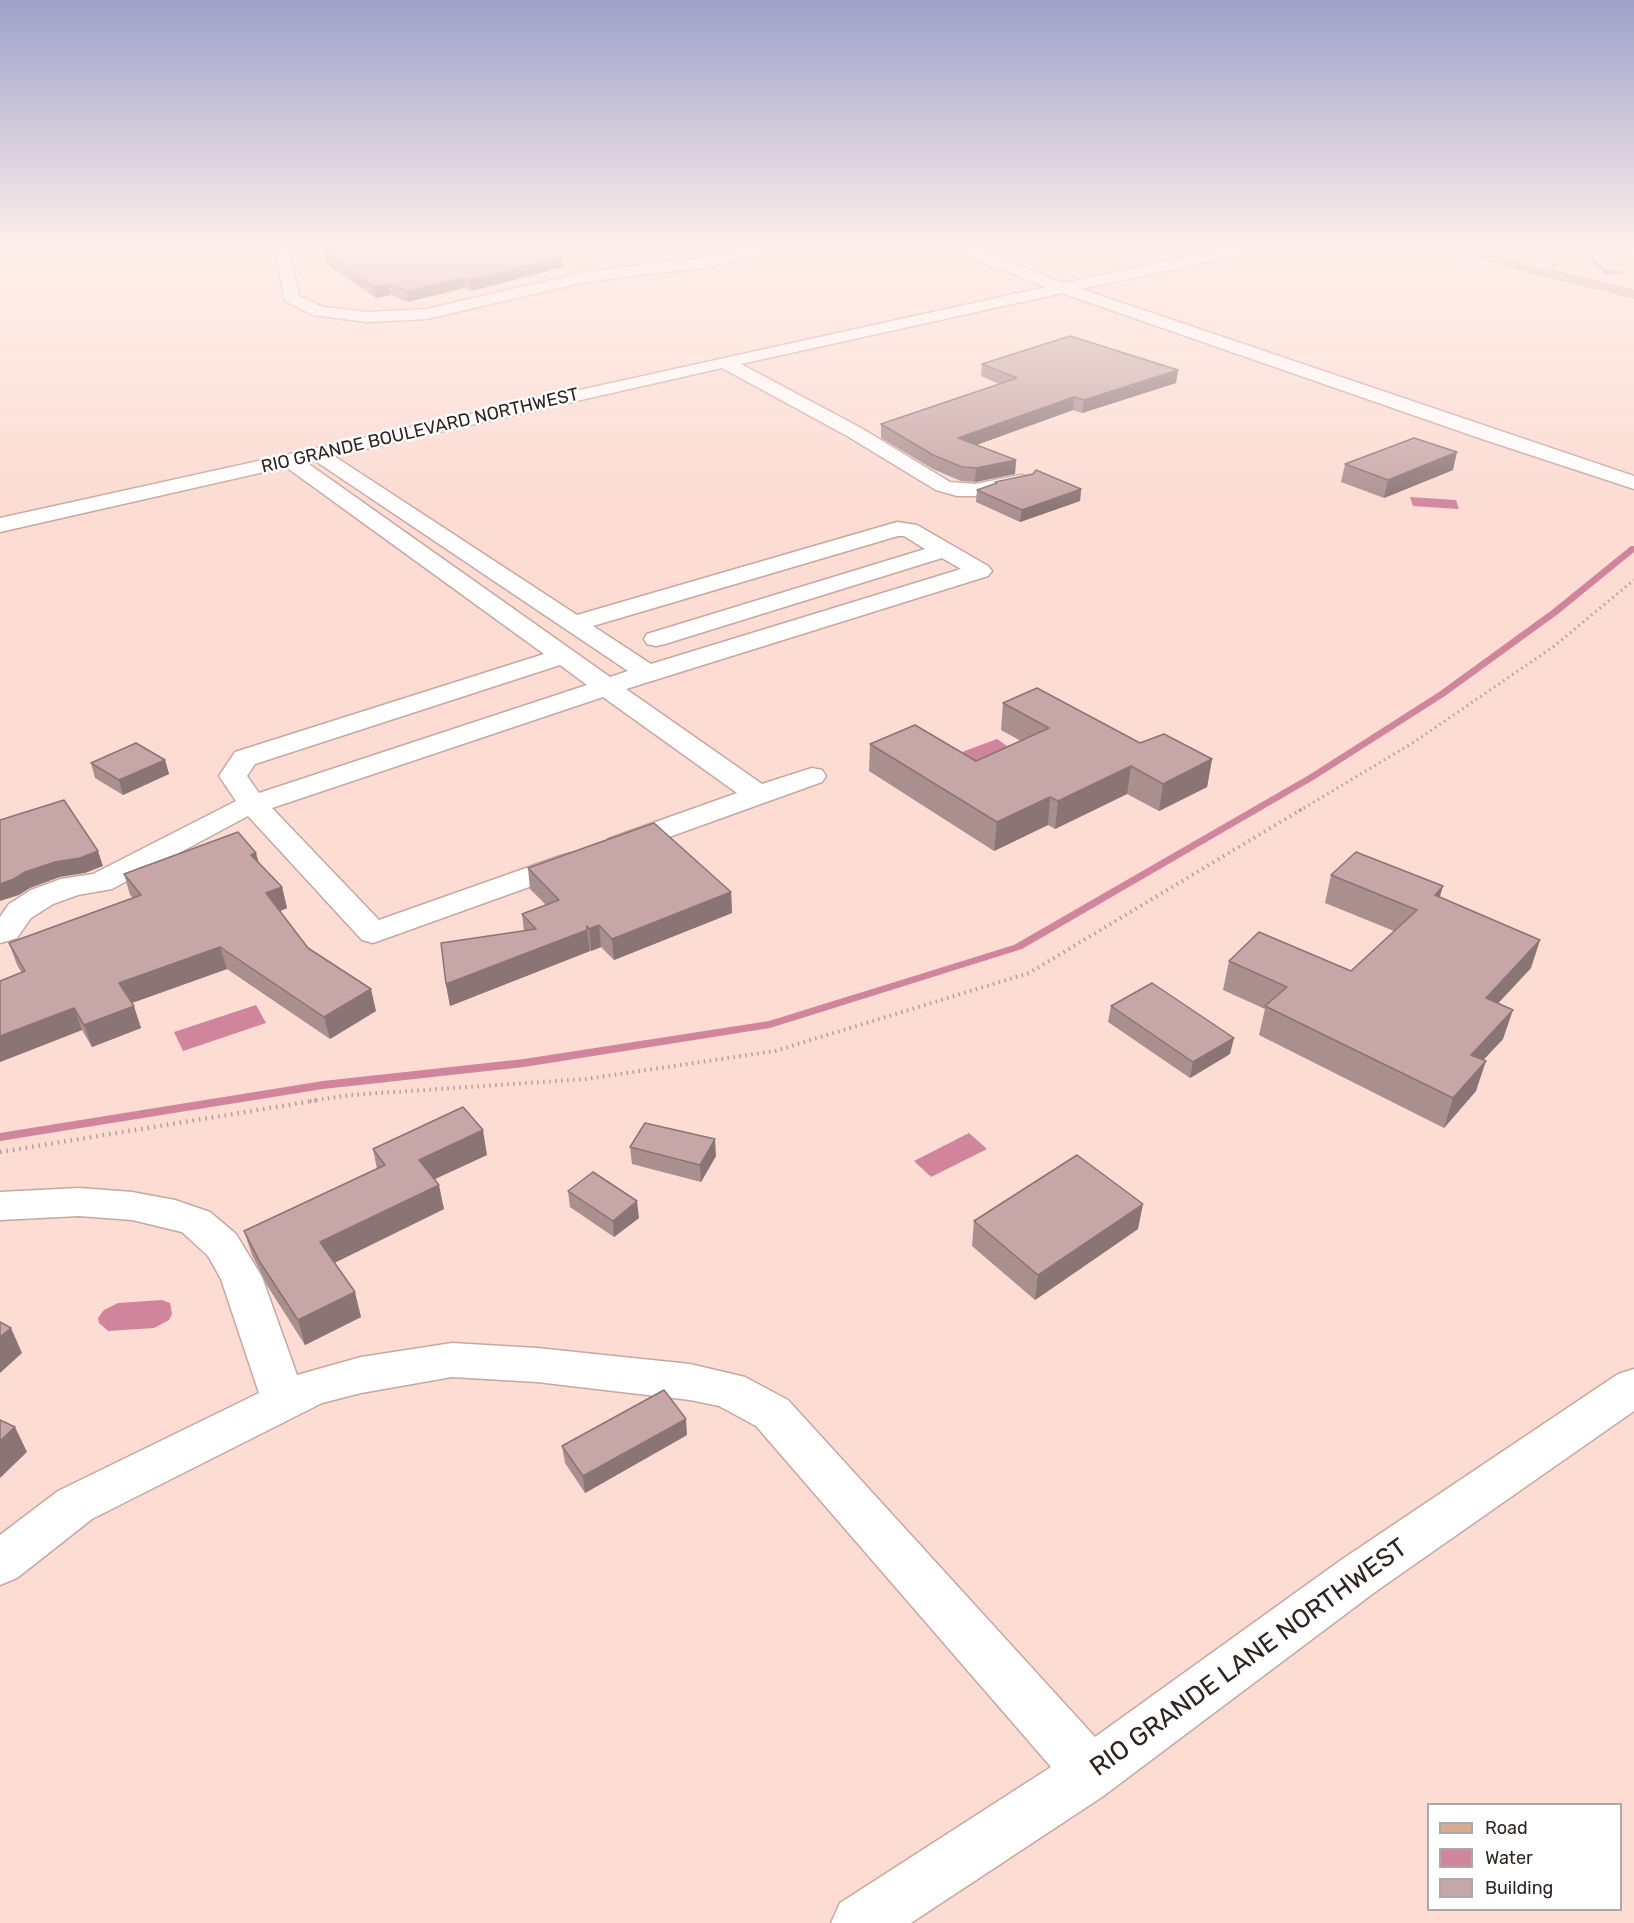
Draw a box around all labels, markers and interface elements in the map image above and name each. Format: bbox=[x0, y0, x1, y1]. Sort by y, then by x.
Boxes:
street label: RIO GRANDE BOULEVARD NORTHWEST bbox=[259, 384, 581, 478]
street label: RIO GRANDE LANE NORTHWEST bbox=[1084, 1532, 1414, 1784]
legend bbox=[1427, 1803, 1622, 1911]
text: Road bbox=[1485, 1817, 1528, 1839]
text: Water bbox=[1485, 1847, 1533, 1869]
text: Building bbox=[1485, 1877, 1553, 1899]

